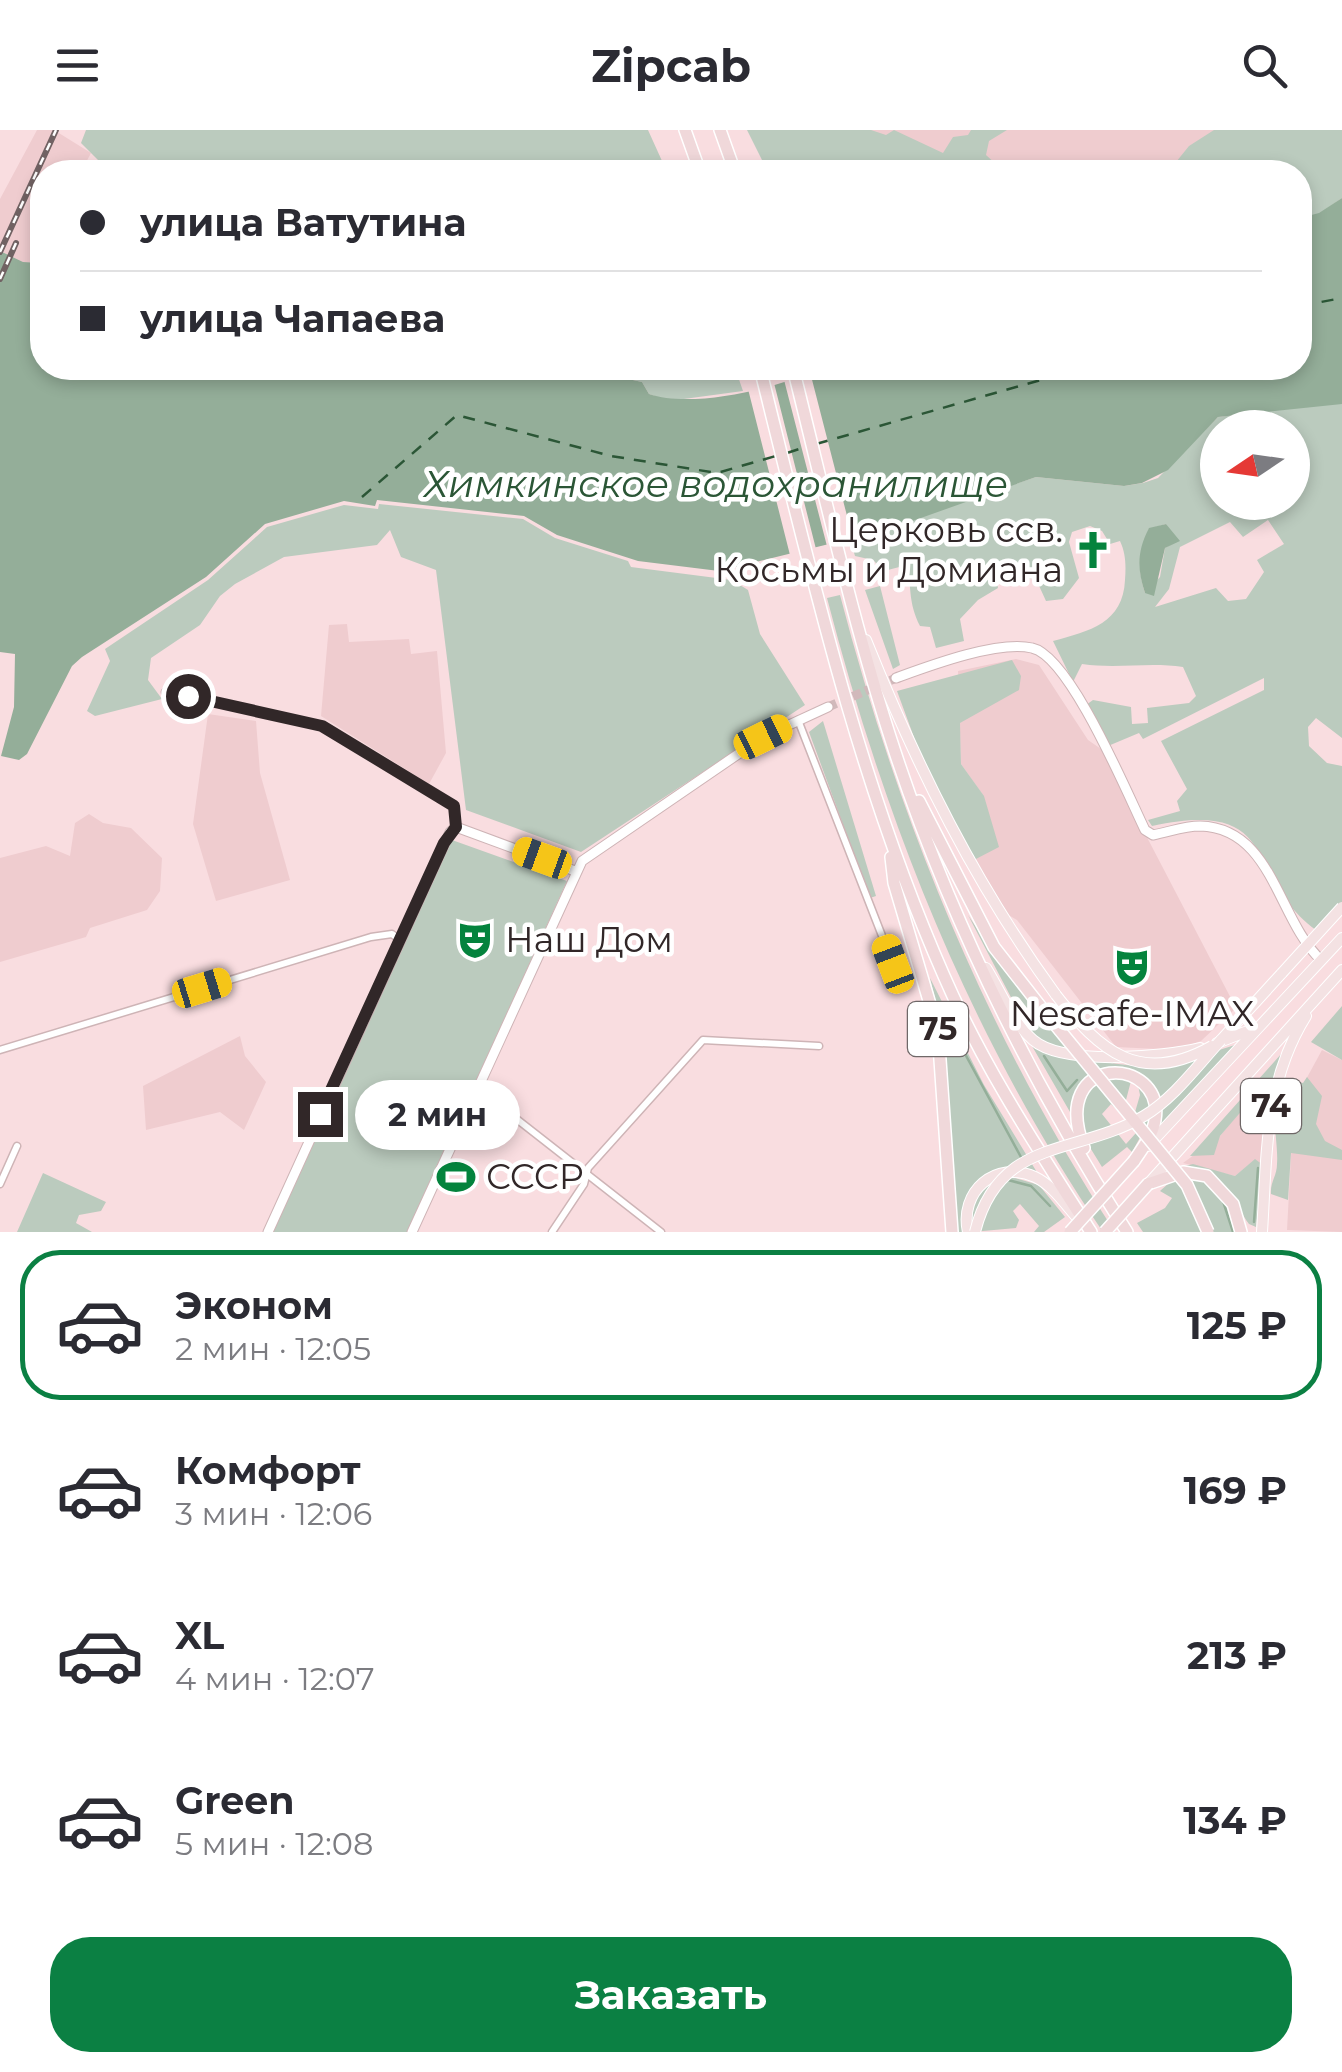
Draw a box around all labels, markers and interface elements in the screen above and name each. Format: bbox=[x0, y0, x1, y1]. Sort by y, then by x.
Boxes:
icon: menu bbox=[50, 38, 105, 93]
text: Zipcab bbox=[591, 38, 751, 93]
icon: search bbox=[1237, 38, 1292, 93]
text: улица Ватутина bbox=[140, 199, 466, 246]
text: улица Чапаева bbox=[140, 295, 445, 342]
north arrow bbox=[1200, 410, 1310, 520]
map controls bbox=[1200, 410, 1310, 520]
water label: Химкинское водохранилище bbox=[422, 460, 1008, 507]
place label: Церковь ссв. Косьмы и Домиана bbox=[715, 508, 1063, 591]
church icon: Церковь ссв. Косьмы и Домиана bbox=[1072, 529, 1114, 571]
route start bbox=[166, 674, 211, 719]
car bbox=[729, 710, 797, 764]
car bbox=[509, 834, 575, 882]
place label: Наш Дом bbox=[505, 918, 673, 961]
theatre icon: Наш Дом bbox=[454, 919, 496, 961]
car bbox=[868, 931, 918, 997]
theatre icon: Nescafe-IMAX bbox=[1111, 946, 1153, 988]
car bbox=[169, 965, 235, 1011]
place label: Nescafe-IMAX bbox=[1010, 992, 1254, 1035]
road number: 75 bbox=[908, 1002, 968, 1056]
callout: 2 мин bbox=[355, 1079, 520, 1149]
road number: 74 bbox=[1241, 1079, 1301, 1133]
route end bbox=[298, 1092, 343, 1137]
text: 2 мин bbox=[388, 1095, 487, 1134]
place label: СССР bbox=[486, 1155, 584, 1198]
sports icon: СССР bbox=[435, 1156, 477, 1198]
icon: car bbox=[55, 1280, 145, 1370]
text: Эконом bbox=[175, 1282, 333, 1329]
text: 125 ₽ bbox=[1187, 1302, 1287, 1349]
text: 2 мин · 12:05 bbox=[175, 1329, 371, 1368]
icon: car bbox=[55, 1445, 145, 1535]
text: Комфорт bbox=[175, 1447, 361, 1494]
text: 169 ₽ bbox=[1183, 1467, 1287, 1514]
text: 3 мин · 12:06 bbox=[175, 1494, 372, 1533]
icon: car bbox=[55, 1610, 145, 1700]
text: XL bbox=[175, 1612, 224, 1659]
text: 213 ₽ bbox=[1187, 1632, 1287, 1679]
text: 4 мин · 12:07 bbox=[175, 1659, 375, 1698]
icon: car bbox=[55, 1775, 145, 1865]
text: Green bbox=[175, 1777, 295, 1824]
text: 134 ₽ bbox=[1183, 1797, 1287, 1844]
text: 5 мин · 12:08 bbox=[175, 1824, 373, 1863]
button: Заказать bbox=[50, 1937, 1292, 2052]

